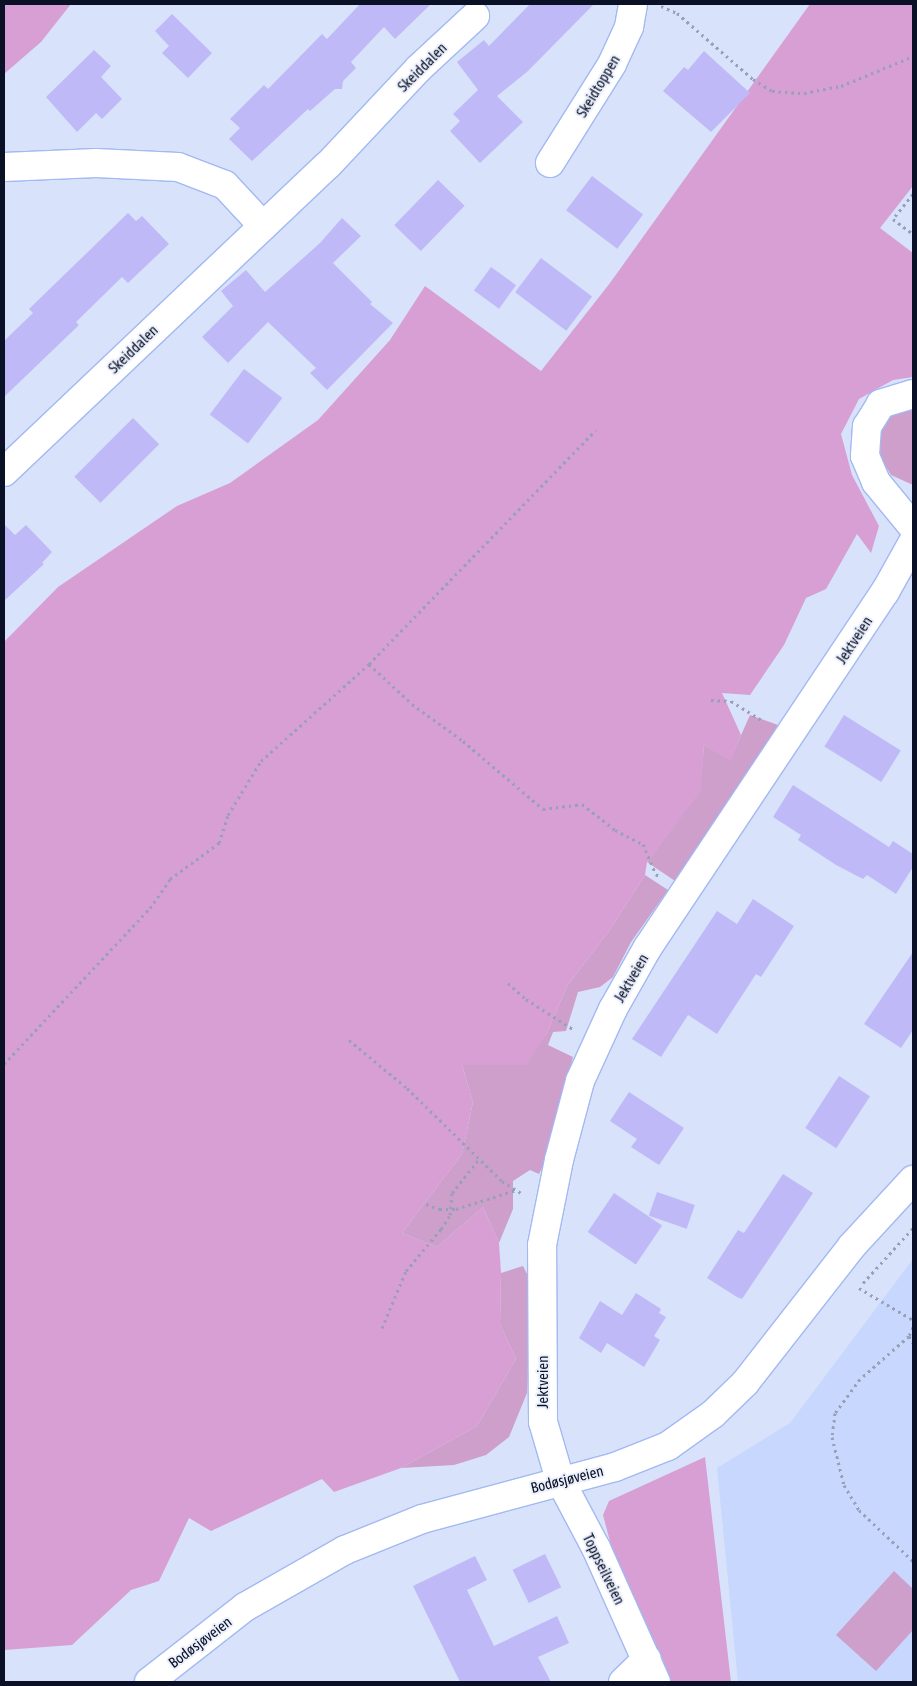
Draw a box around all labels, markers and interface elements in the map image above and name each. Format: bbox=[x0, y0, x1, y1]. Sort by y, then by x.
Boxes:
street label: Skeiddalen bbox=[394, 39, 450, 95]
street label: Skeidtoppen bbox=[572, 52, 624, 120]
street label: Skeiddalen bbox=[104, 321, 162, 377]
street label: Jektveien bbox=[832, 613, 876, 667]
street label: Jektveien bbox=[610, 951, 652, 1005]
street label: Jektveien bbox=[534, 1356, 552, 1408]
street label: Bodøsjøveien bbox=[529, 1461, 605, 1497]
street label: Toppseilveien bbox=[579, 1531, 629, 1607]
street label: Bodøsjøveien bbox=[165, 1612, 235, 1672]

